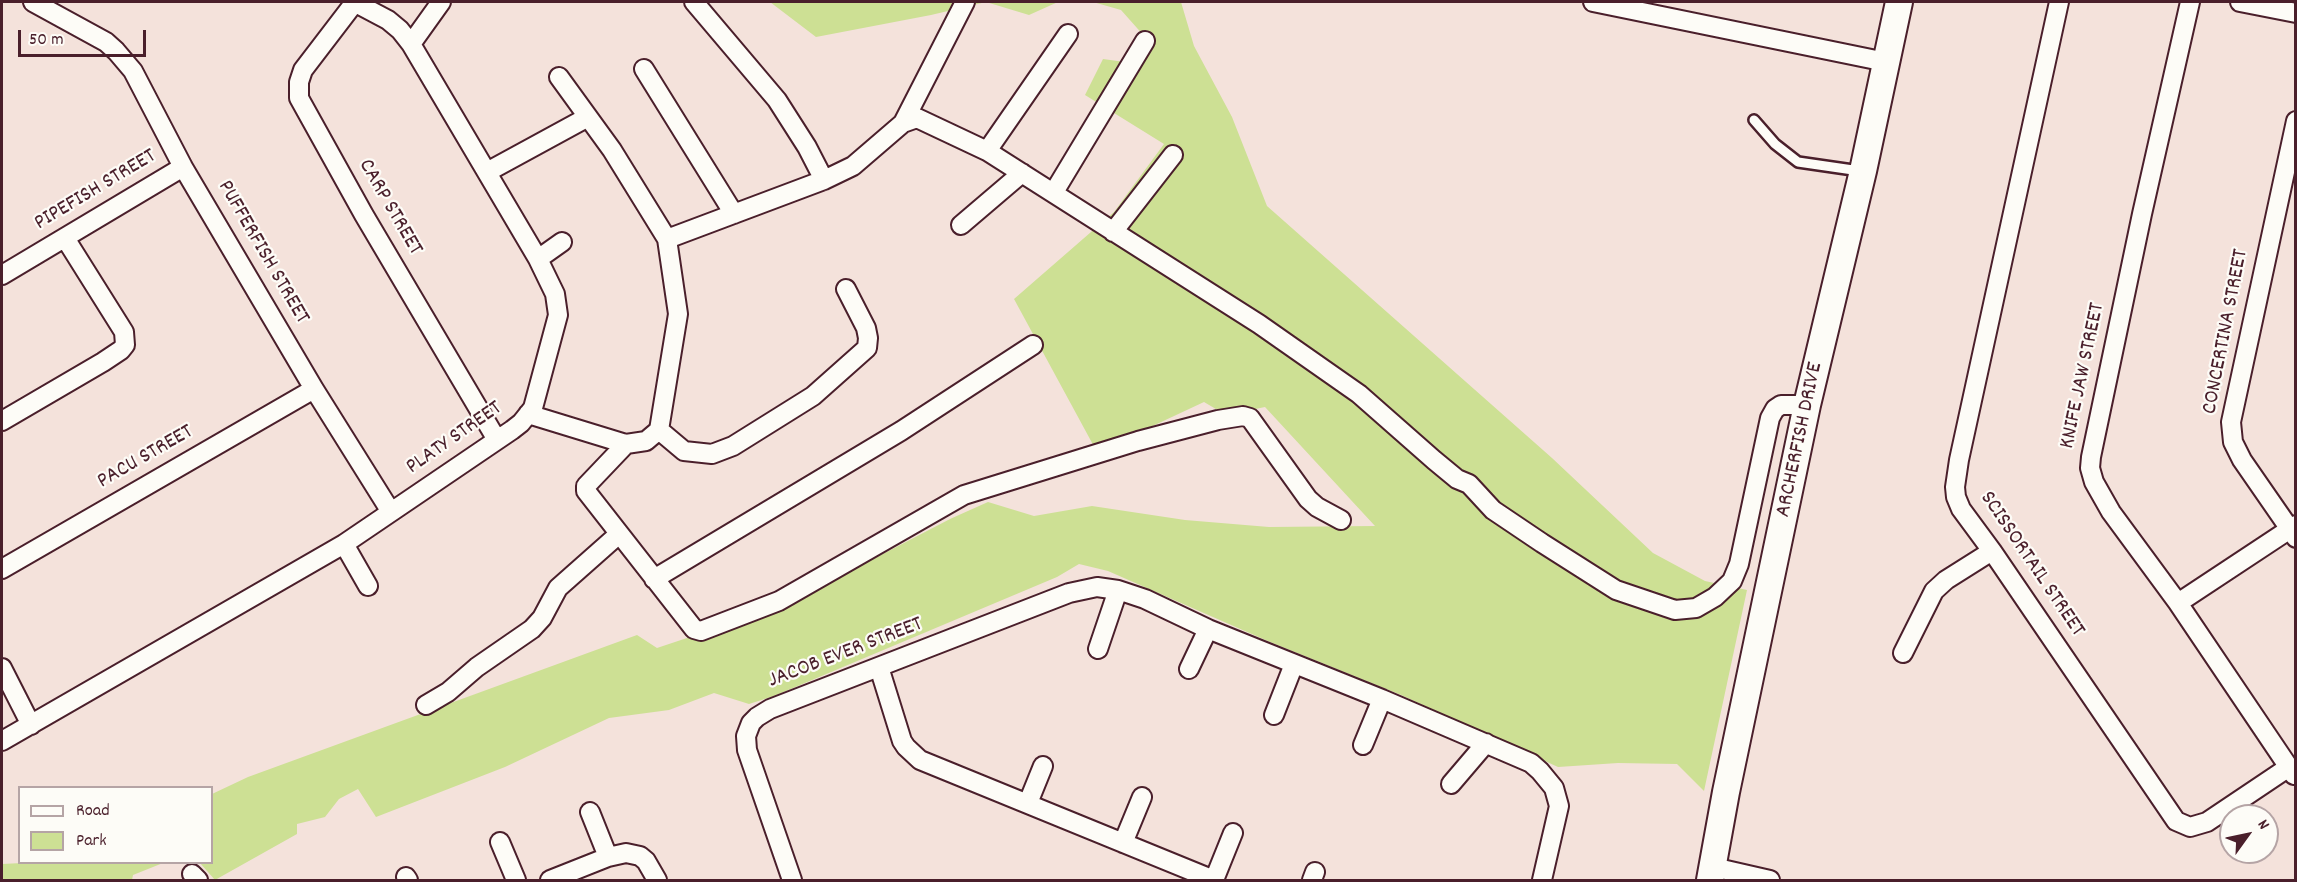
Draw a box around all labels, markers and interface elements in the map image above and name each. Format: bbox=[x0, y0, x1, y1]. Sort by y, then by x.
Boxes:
scale bar bbox=[21, 18, 148, 56]
text: 50 m bbox=[29, 28, 64, 53]
street label: PIPEFISH STREET bbox=[30, 144, 162, 238]
street label: CARP STREET bbox=[351, 155, 427, 261]
street label: PUFFERFISH STREET bbox=[210, 176, 314, 330]
street label: CONCERTINA STREET bbox=[2198, 247, 2256, 417]
street label: KNIFE JAW STREET bbox=[2056, 301, 2112, 451]
street label: ARCHERFISH DRIVE bbox=[1772, 360, 1830, 520]
street label: PLATY STREET bbox=[402, 396, 508, 482]
street label: PACU STREET bbox=[93, 420, 199, 496]
street label: SCISSORTAIL STREET bbox=[1973, 487, 2089, 643]
street label: JACOB EVER STREET bbox=[765, 612, 927, 696]
legend bbox=[18, 786, 213, 864]
text: Road bbox=[76, 799, 110, 824]
north arrow bbox=[2219, 804, 2279, 864]
text: N bbox=[2251, 815, 2275, 835]
text: Park bbox=[76, 829, 107, 854]

